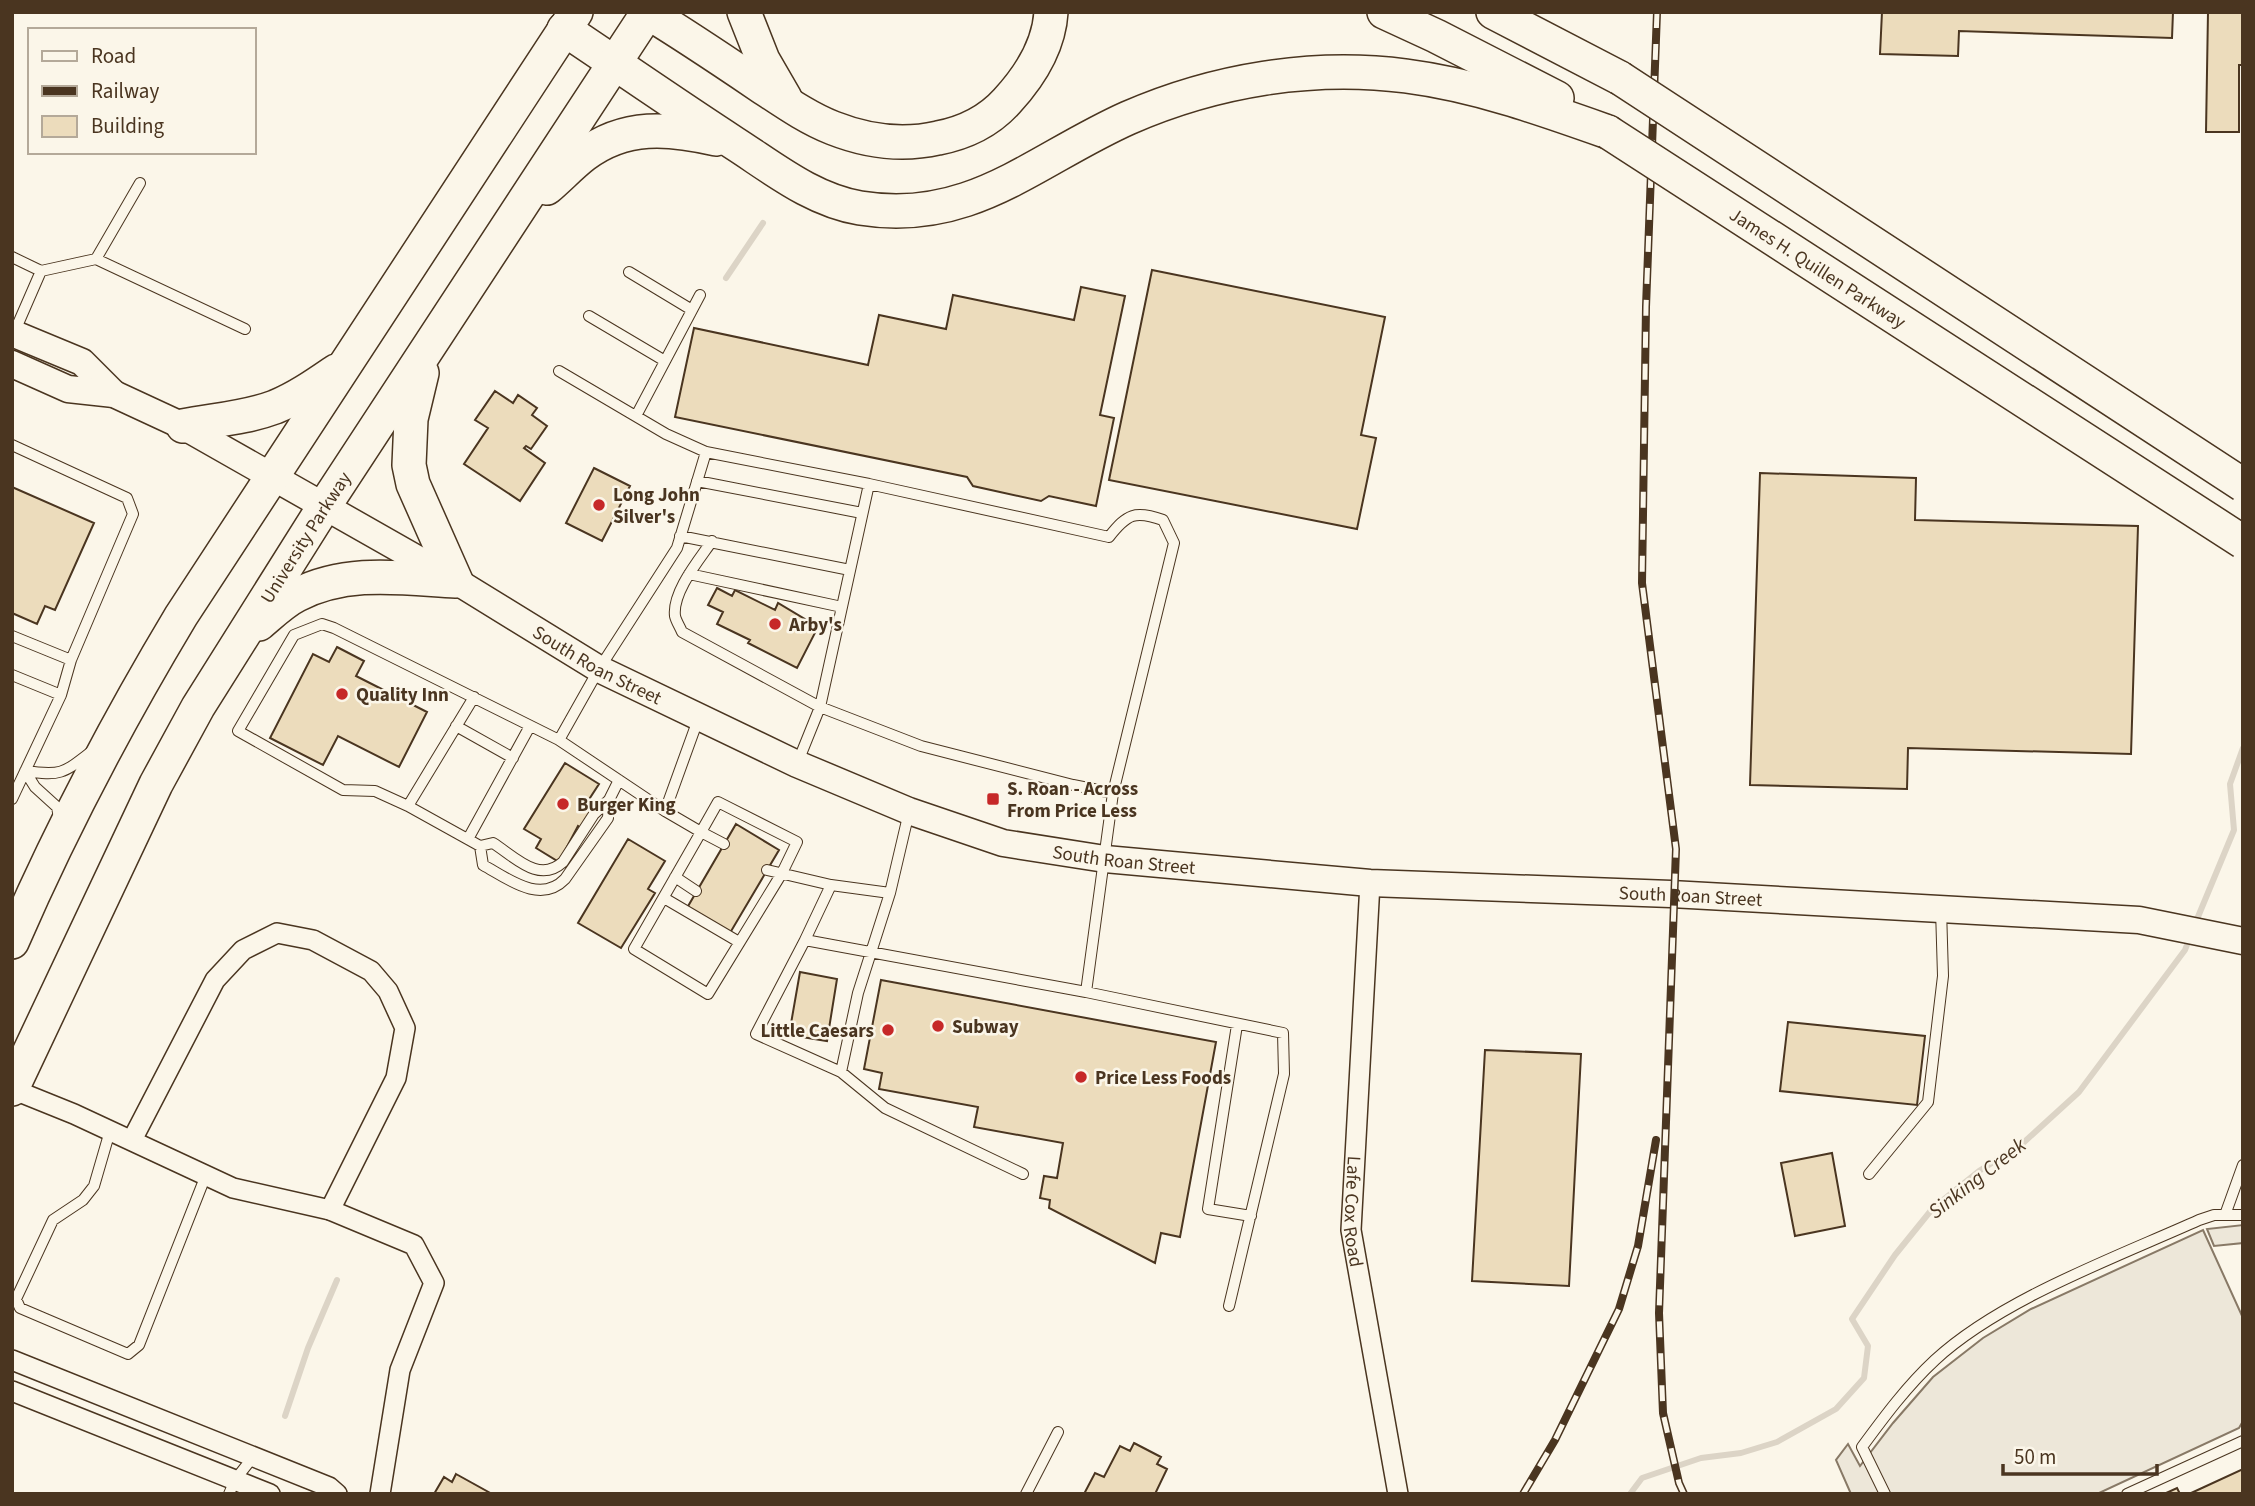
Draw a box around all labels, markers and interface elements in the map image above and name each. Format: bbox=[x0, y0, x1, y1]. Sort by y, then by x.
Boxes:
legend bbox=[28, 28, 256, 154]
text: Road bbox=[91, 41, 136, 71]
text: Railway bbox=[91, 76, 159, 106]
text: Building bbox=[91, 111, 165, 141]
street label: James H. Quillen Parkway bbox=[1724, 202, 1911, 336]
street label: University Parkway bbox=[255, 466, 358, 609]
place label: Long John Silver's bbox=[613, 482, 700, 531]
marker: Long John Silver's bbox=[591, 497, 607, 513]
place label: Arby's bbox=[788, 612, 842, 639]
marker: Arby's bbox=[767, 616, 783, 632]
street label: South Roan Street bbox=[527, 619, 666, 712]
place label: Quality Inn bbox=[356, 682, 449, 709]
marker: Quality Inn bbox=[334, 686, 350, 702]
place label: S. Roan - Across From Price Less bbox=[1007, 776, 1138, 825]
marker: S. Roan - Across From Price Less bbox=[985, 791, 1001, 807]
place label: Burger King bbox=[577, 792, 676, 819]
marker: Burger King bbox=[555, 796, 571, 812]
street label: South Roan Street bbox=[1050, 839, 1197, 882]
street label: South Roan Street bbox=[1618, 880, 1763, 914]
place label: Subway bbox=[952, 1014, 1019, 1041]
place label: Little Caesars bbox=[760, 1018, 874, 1045]
marker: Subway bbox=[930, 1018, 946, 1034]
marker: Little Caesars bbox=[880, 1022, 896, 1038]
place label: Price Less Foods bbox=[1095, 1065, 1231, 1092]
marker: Price Less Foods bbox=[1073, 1069, 1089, 1085]
water label: Sinking Creek bbox=[1922, 1130, 2033, 1226]
street label: Lafe Cox Road bbox=[1336, 1155, 1369, 1269]
scale bar bbox=[2003, 1432, 2157, 1476]
text: 50 m bbox=[2014, 1442, 2056, 1472]

